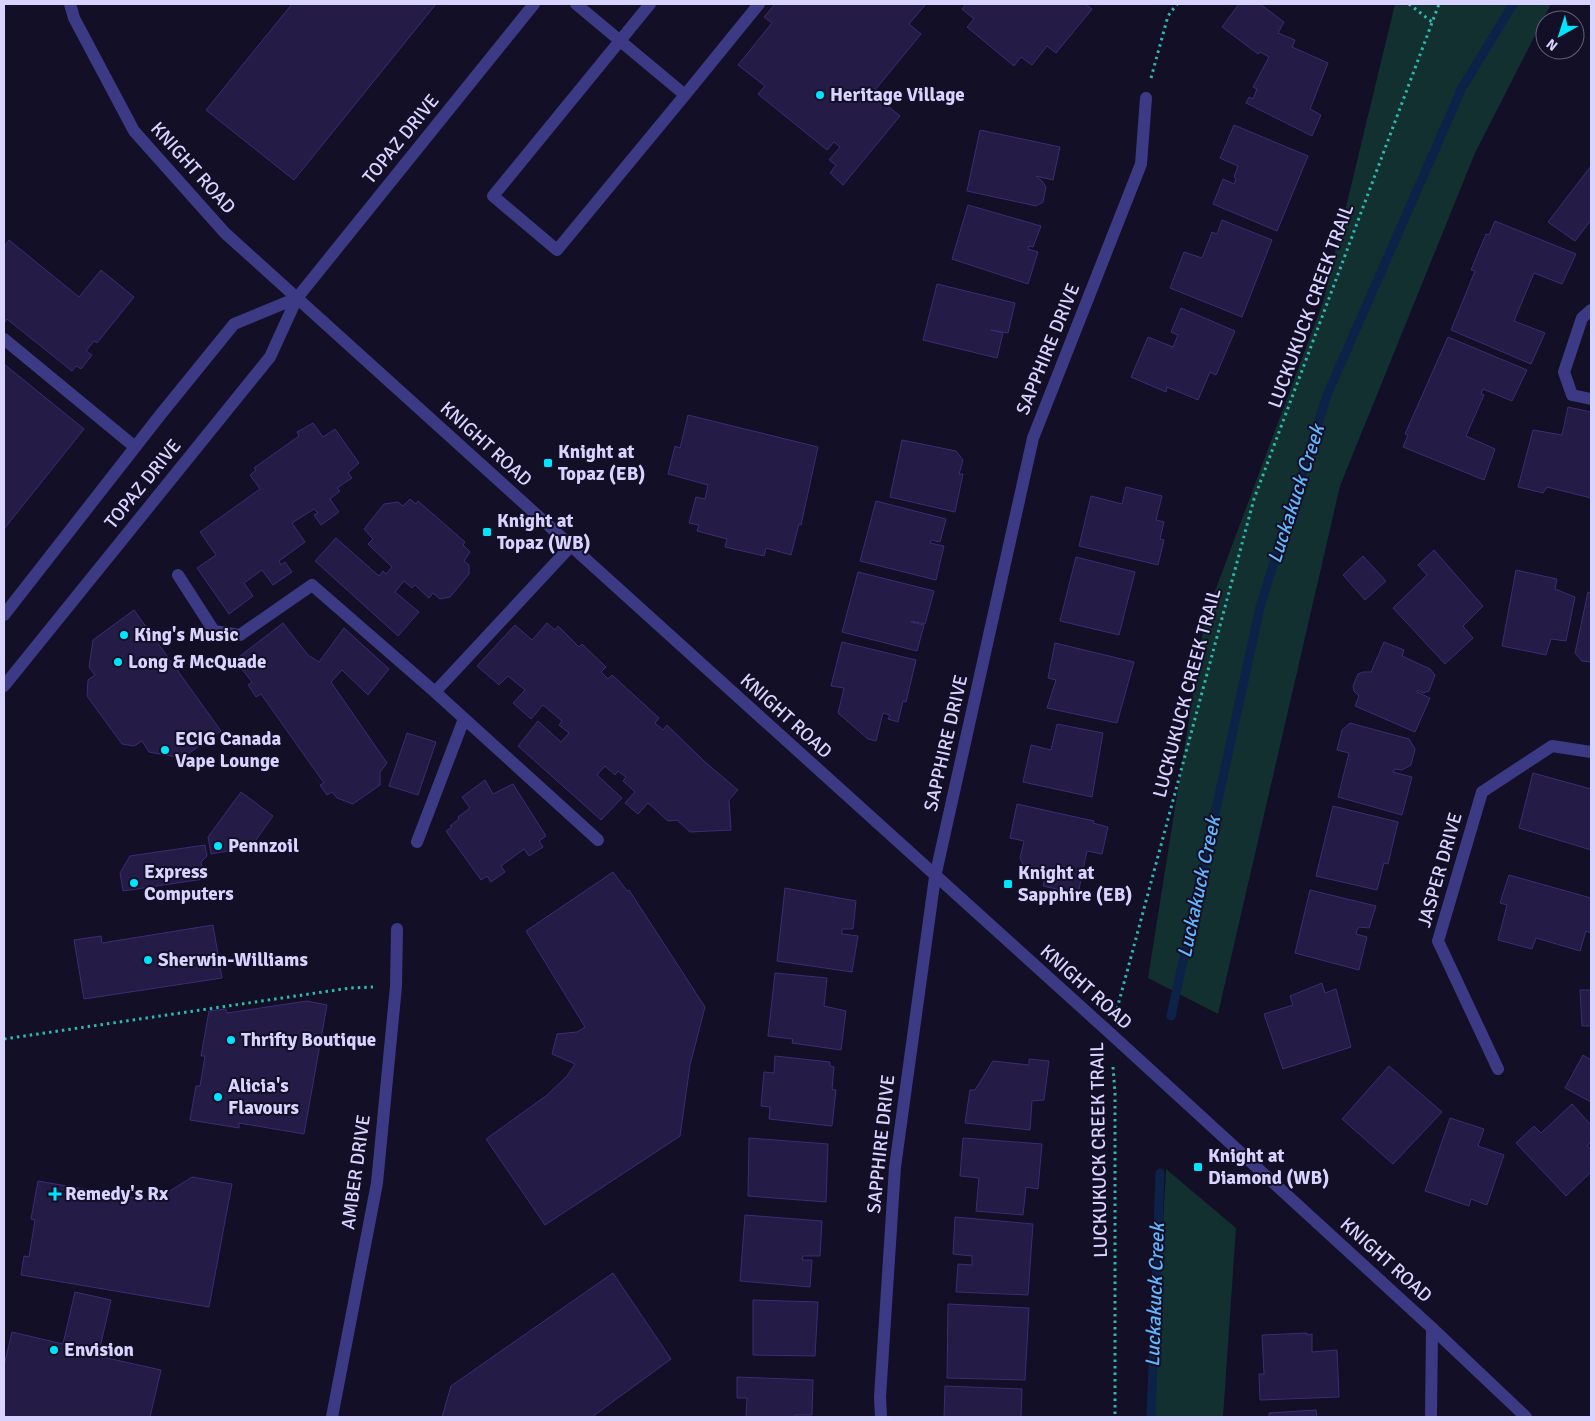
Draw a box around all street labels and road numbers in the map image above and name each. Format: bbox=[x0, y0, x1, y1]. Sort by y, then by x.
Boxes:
street label: TOPAZ DRIVE bbox=[358, 89, 444, 189]
street label: KNIGHT ROAD bbox=[145, 117, 241, 219]
street label: LUCKUKUCK CREEK TRAIL bbox=[1263, 200, 1359, 411]
street label: SAPPHIRE DRIVE bbox=[1011, 280, 1085, 418]
street label: KNIGHT ROAD bbox=[435, 396, 537, 492]
street label: TOPAZ DRIVE bbox=[100, 434, 186, 534]
street label: LUCKUKUCK CREEK TRAIL bbox=[1148, 586, 1227, 800]
street label: KNIGHT ROAD bbox=[735, 668, 837, 764]
street label: SAPPHIRE DRIVE bbox=[919, 672, 973, 814]
street label: JASPER DRIVE bbox=[1412, 810, 1468, 930]
street label: KNIGHT ROAD bbox=[1035, 939, 1137, 1035]
street label: LUCKUKUCK CREEK TRAIL bbox=[1085, 1042, 1113, 1258]
street label: SAPPHIRE DRIVE bbox=[862, 1073, 900, 1215]
street label: AMBER DRIVE bbox=[336, 1113, 376, 1231]
street label: KNIGHT ROAD bbox=[1335, 1212, 1437, 1308]

